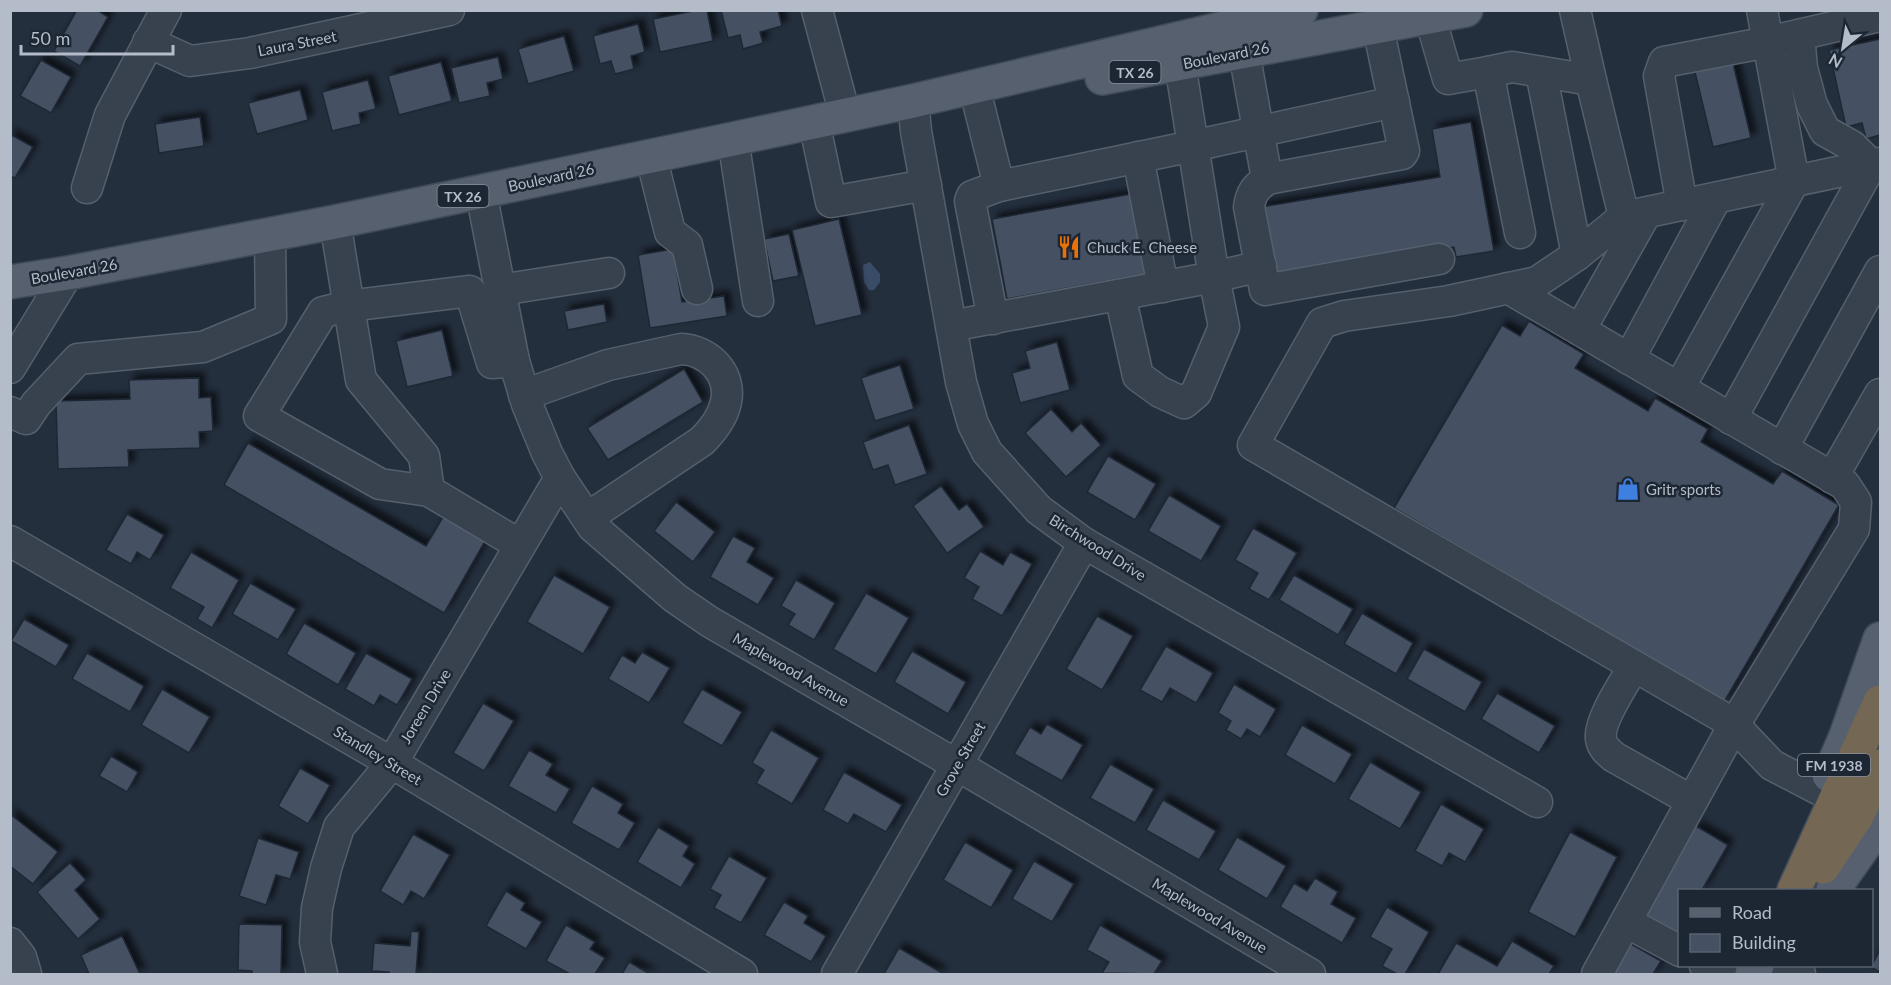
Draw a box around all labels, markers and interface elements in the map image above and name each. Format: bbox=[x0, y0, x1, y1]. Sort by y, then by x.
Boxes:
scale bar bbox=[21, 18, 172, 56]
north arrow bbox=[1813, 18, 1873, 78]
street label: Laura Street bbox=[256, 26, 338, 59]
text: 50 m bbox=[30, 27, 70, 49]
street label: Boulevard 26 bbox=[1181, 38, 1271, 72]
text: N bbox=[1825, 50, 1845, 73]
road number: TX 26 bbox=[1110, 61, 1160, 83]
street label: Boulevard 26 bbox=[506, 159, 596, 195]
road number: TX 26 bbox=[438, 185, 488, 207]
restaurant icon: Chuck E. Cheese bbox=[1056, 234, 1082, 260]
place label: Chuck E. Cheese bbox=[1087, 238, 1197, 256]
street label: Boulevard 26 bbox=[29, 254, 119, 287]
shop icon: Gritr sports bbox=[1615, 476, 1641, 502]
place label: Gritr sports bbox=[1646, 480, 1721, 498]
street label: Birchwood Drive bbox=[1046, 510, 1150, 584]
street label: Maplewood Avenue bbox=[730, 628, 852, 710]
street label: Joreen Drive bbox=[396, 666, 454, 746]
street label: Grove Street bbox=[931, 718, 989, 799]
street label: Standley Street bbox=[331, 722, 426, 789]
road number: FM 1938 bbox=[1798, 754, 1870, 776]
street label: Maplewood Avenue bbox=[1149, 874, 1271, 956]
legend bbox=[1678, 889, 1873, 967]
text: Road bbox=[1732, 901, 1772, 923]
text: Building bbox=[1732, 931, 1796, 953]

